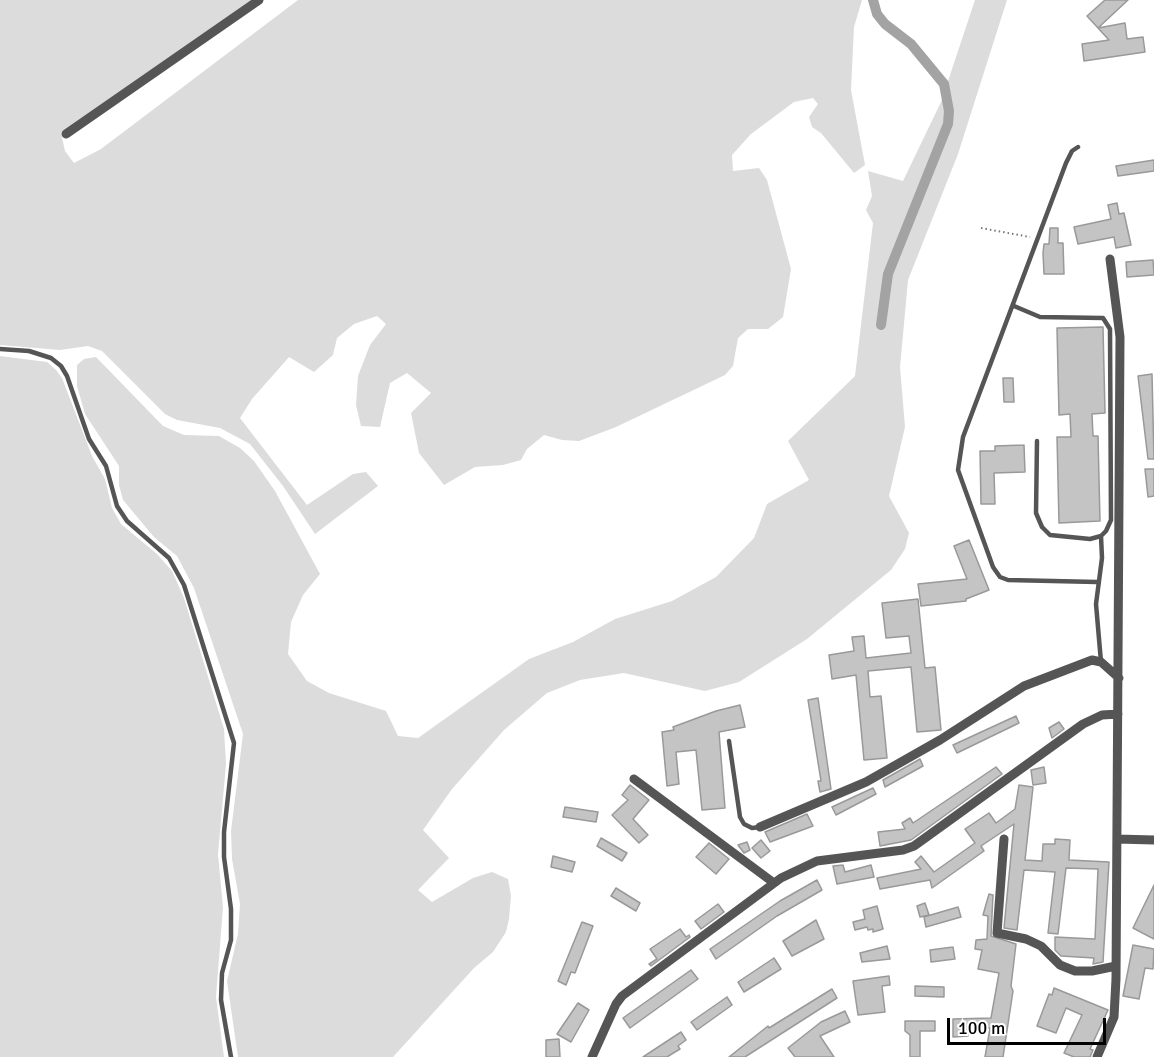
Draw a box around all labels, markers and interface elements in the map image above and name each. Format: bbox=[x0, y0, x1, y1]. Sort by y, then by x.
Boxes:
scale bar bbox=[950, 1006, 1109, 1044]
text: 100 m bbox=[958, 1017, 1005, 1039]

